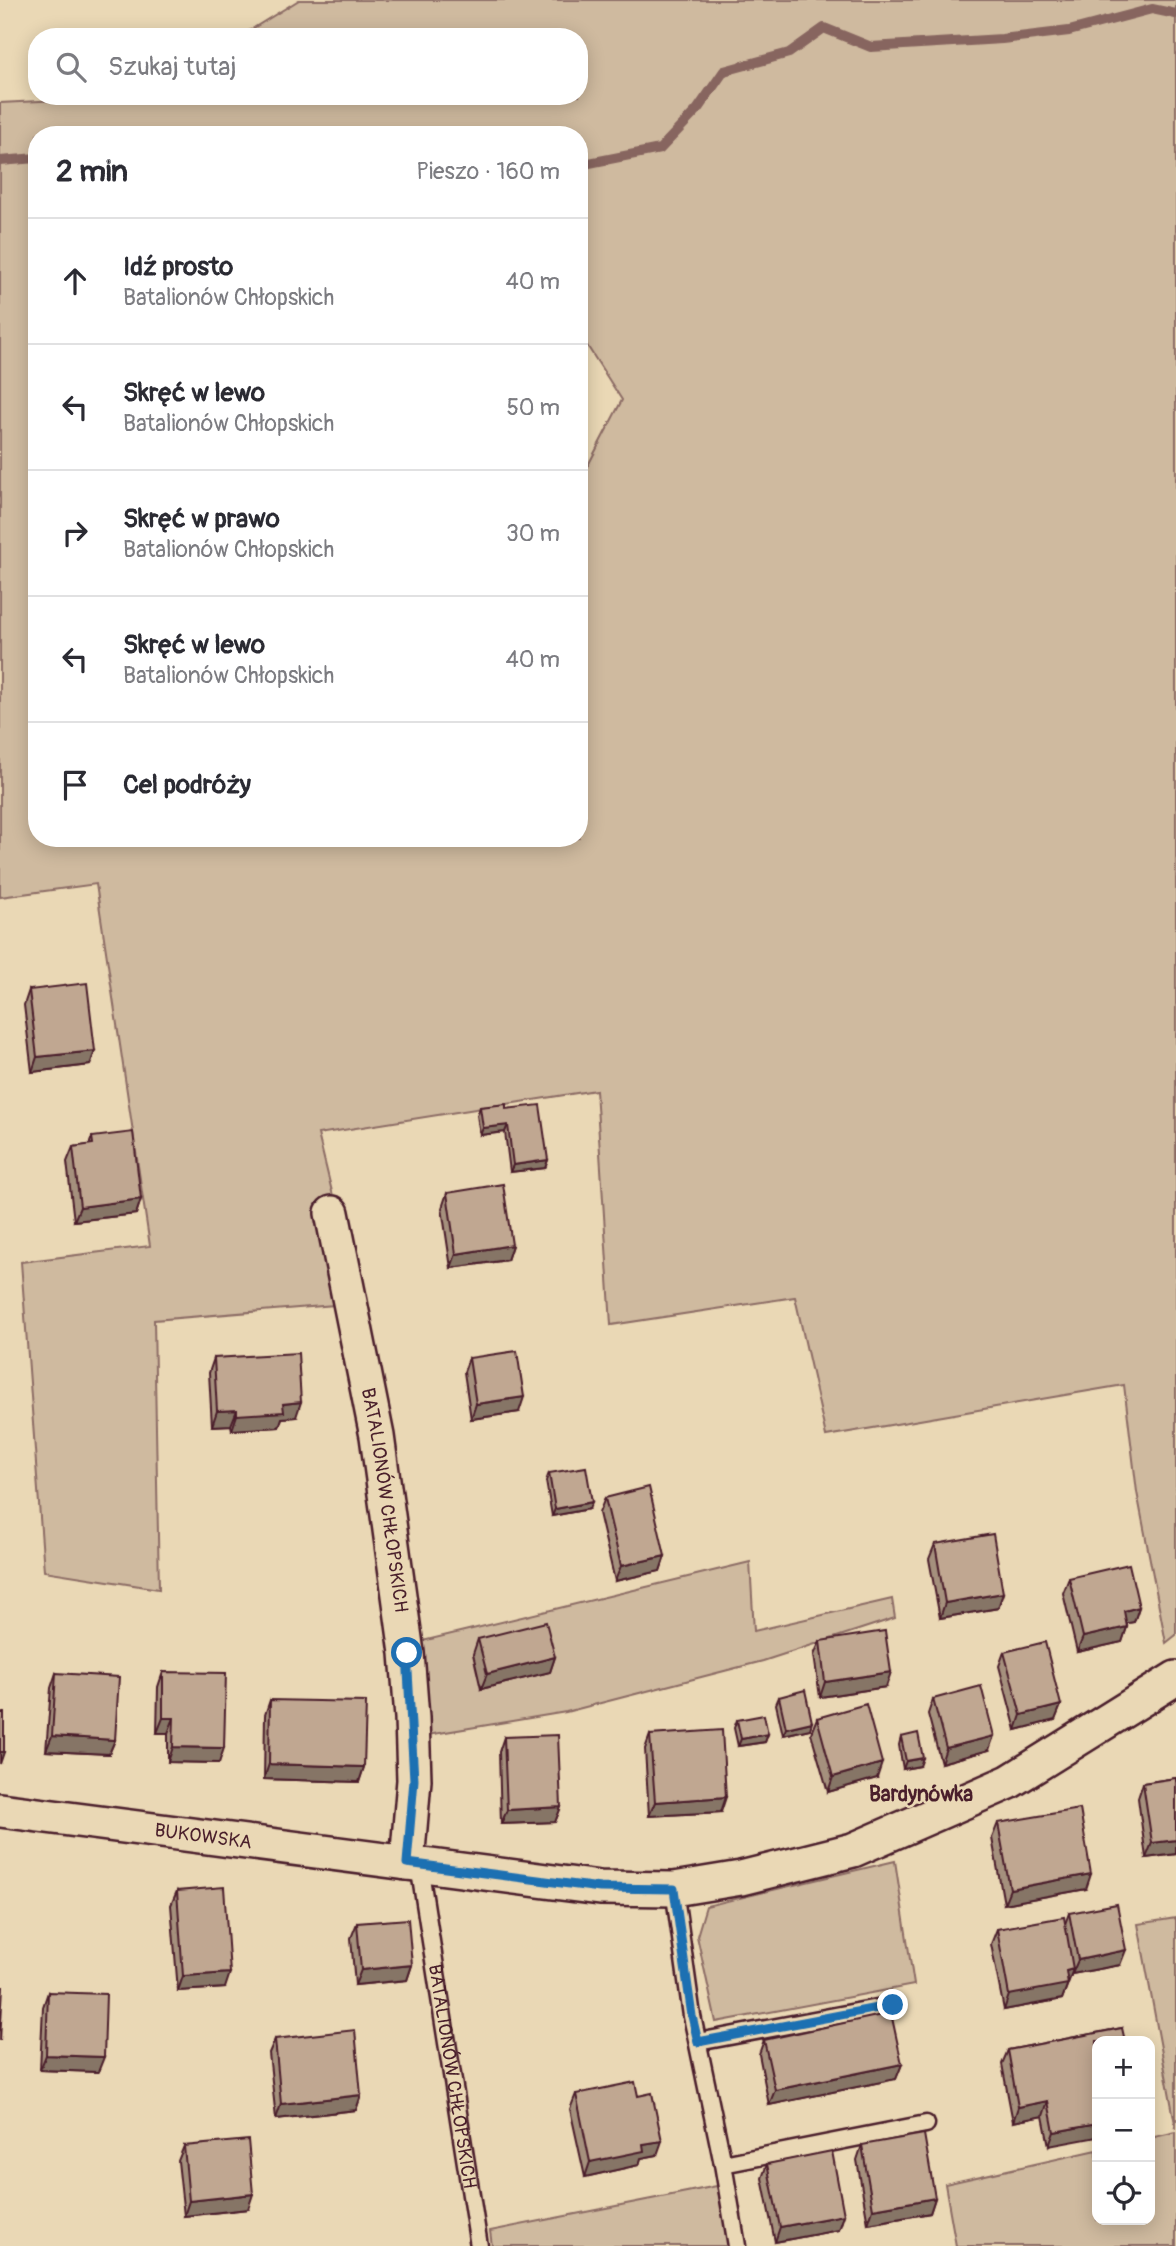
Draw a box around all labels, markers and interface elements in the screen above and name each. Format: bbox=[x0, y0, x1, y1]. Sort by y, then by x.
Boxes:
search box bbox=[28, 28, 588, 105]
icon: search bbox=[52, 48, 90, 86]
text: Szukaj tutaj bbox=[108, 51, 236, 83]
text: 2 min bbox=[56, 153, 128, 190]
text: Pieszo · 160 m bbox=[416, 157, 560, 186]
text: Idź prosto bbox=[123, 251, 233, 283]
icon: ahead bbox=[56, 262, 94, 300]
text: 40 m bbox=[506, 267, 560, 296]
text: Batalionów Chłopskich bbox=[123, 283, 334, 312]
text: Skręć w lewo bbox=[123, 377, 265, 409]
icon: left bbox=[56, 388, 94, 426]
text: 50 m bbox=[506, 393, 560, 422]
text: Batalionów Chłopskich bbox=[123, 409, 334, 438]
text: Skręć w prawo bbox=[123, 503, 280, 535]
icon: right bbox=[56, 514, 94, 552]
text: 30 m bbox=[506, 519, 560, 548]
text: Batalionów Chłopskich bbox=[123, 535, 334, 564]
text: Skręć w lewo bbox=[123, 629, 265, 661]
icon: left bbox=[56, 640, 94, 678]
text: 40 m bbox=[506, 645, 560, 674]
text: Batalionów Chłopskich bbox=[123, 661, 334, 690]
icon: arrive bbox=[56, 766, 94, 804]
text: Cel podróży bbox=[123, 769, 251, 801]
street label: BATALIONÓW CHŁOPSKICH bbox=[356, 1386, 413, 1614]
route start bbox=[391, 1637, 422, 1668]
district label: Bardynówka bbox=[869, 1781, 973, 1808]
street label: BUKOWSKA bbox=[153, 1818, 253, 1855]
street label: BATALIONÓW CHŁOPSKICH bbox=[423, 1962, 482, 2190]
route end bbox=[877, 1989, 908, 2020]
map controls bbox=[1092, 2036, 1155, 2225]
button: + bbox=[1092, 2036, 1155, 2099]
button: − bbox=[1092, 2099, 1155, 2162]
button: locate bbox=[1092, 2162, 1155, 2225]

